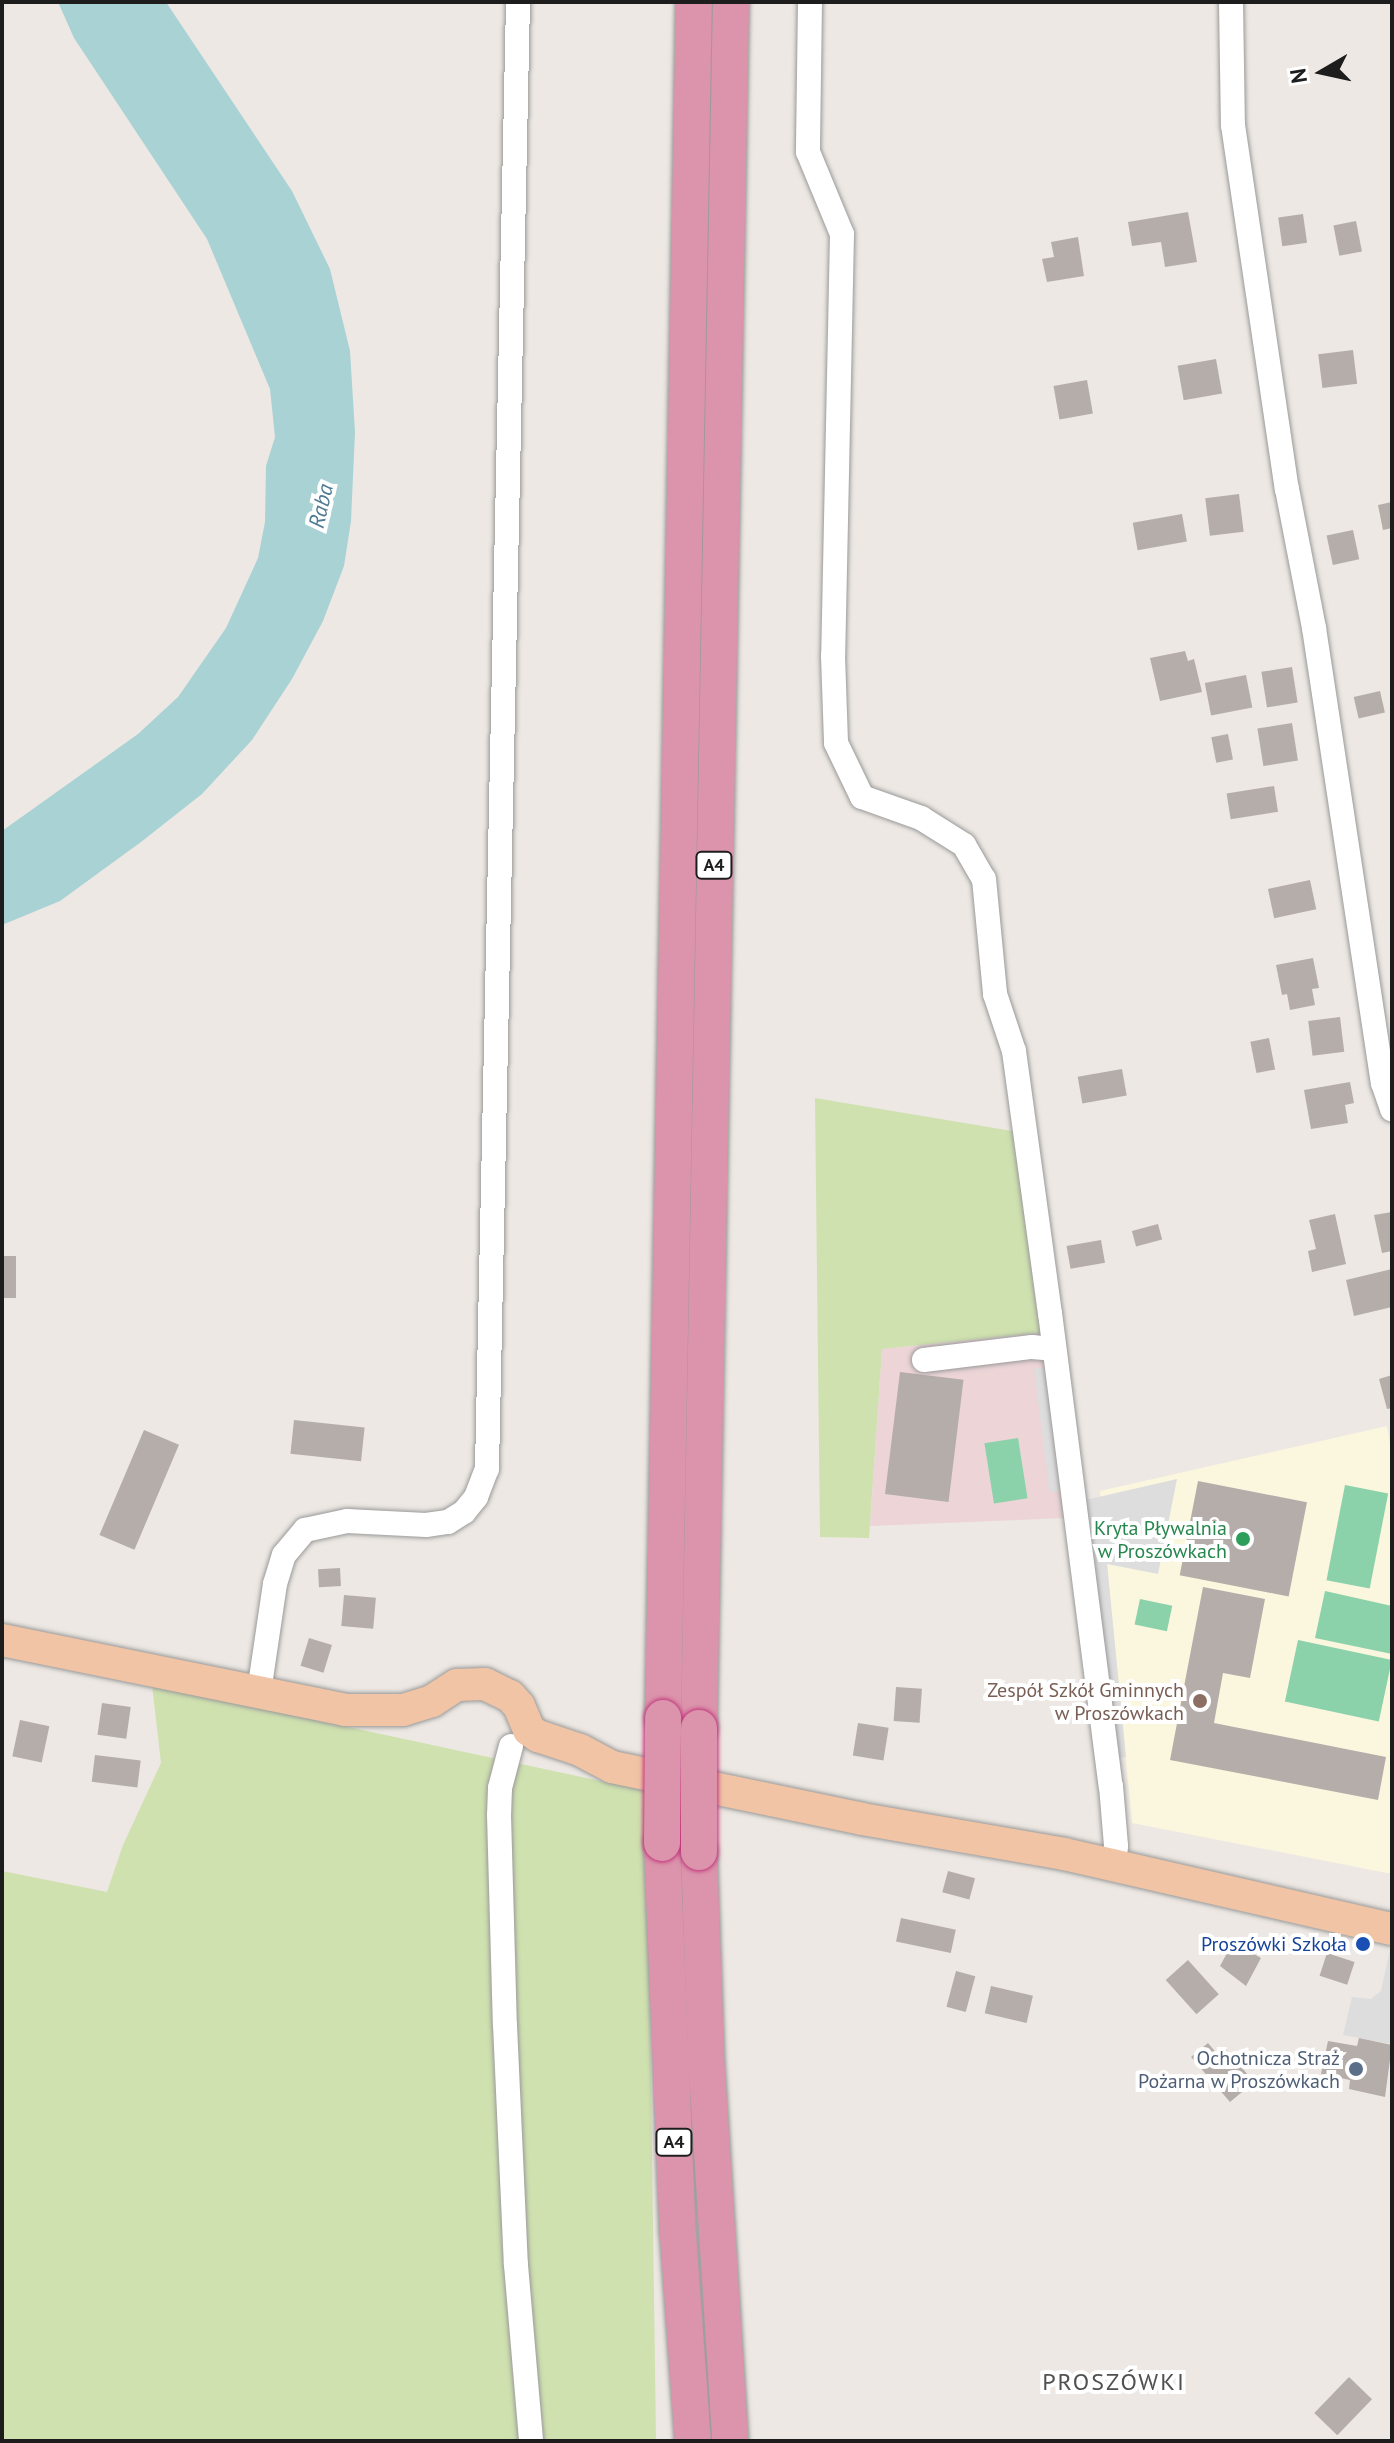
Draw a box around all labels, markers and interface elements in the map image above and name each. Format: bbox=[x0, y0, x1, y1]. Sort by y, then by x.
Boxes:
north arrow bbox=[1282, 32, 1362, 112]
text: N bbox=[1283, 66, 1313, 85]
water label: Raba bbox=[303, 481, 339, 531]
road number: A4 bbox=[694, 851, 734, 879]
place label: Kryta Pływalnia w Proszówkach bbox=[1094, 1516, 1227, 1563]
marker: Kryta Pływalnia w Proszówkach bbox=[1234, 1530, 1252, 1548]
place label: Zespół Szkół Gminnych w Proszówkach bbox=[987, 1678, 1184, 1725]
marker: Zespół Szkół Gminnych w Proszówkach bbox=[1191, 1692, 1209, 1710]
place label: Proszówki Szkoła bbox=[1201, 1932, 1347, 1956]
marker: Proszówki Szkoła bbox=[1354, 1935, 1372, 1953]
place label: Ochotnicza Straż Pożarna w Proszówkach bbox=[1138, 2046, 1340, 2093]
marker: Ochotnicza Straż Pożarna w Proszówkach bbox=[1347, 2060, 1365, 2078]
road number: A4 bbox=[654, 2128, 694, 2156]
district label: PROSZÓWKI bbox=[1042, 2368, 1186, 2396]

